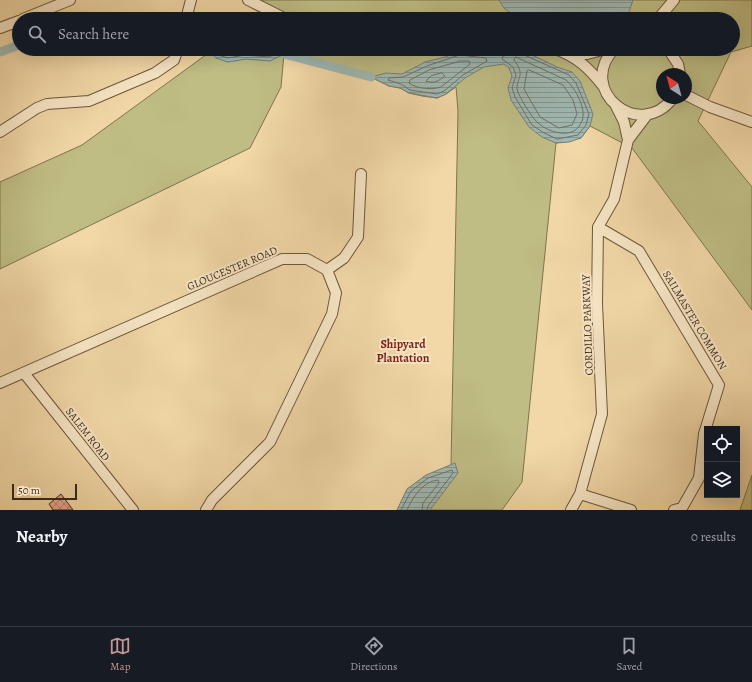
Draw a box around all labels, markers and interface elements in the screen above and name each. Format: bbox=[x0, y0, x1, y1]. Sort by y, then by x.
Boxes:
search box bbox=[12, 12, 740, 56]
icon: search bbox=[26, 23, 48, 45]
text: Search here bbox=[58, 24, 129, 44]
north arrow bbox=[656, 68, 692, 104]
street label: GLOUCESTER ROAD bbox=[185, 243, 280, 294]
street label: SAILMASTER COMMON bbox=[659, 268, 730, 373]
street label: CORDILLO PARKWAY bbox=[578, 273, 597, 376]
district label: Shipyard Plantation bbox=[377, 336, 430, 366]
street label: SALEM ROAD bbox=[62, 405, 113, 464]
map controls bbox=[704, 426, 740, 498]
button: locate bbox=[704, 426, 740, 462]
button: layers bbox=[704, 462, 740, 498]
scale bar bbox=[12, 482, 77, 501]
text: 50 m bbox=[18, 483, 40, 498]
text: Nearby bbox=[16, 525, 67, 548]
text: 0 results bbox=[691, 528, 736, 545]
tab: Map bbox=[109, 635, 131, 674]
tab: Directions bbox=[350, 635, 398, 674]
tab: Saved bbox=[616, 635, 643, 674]

